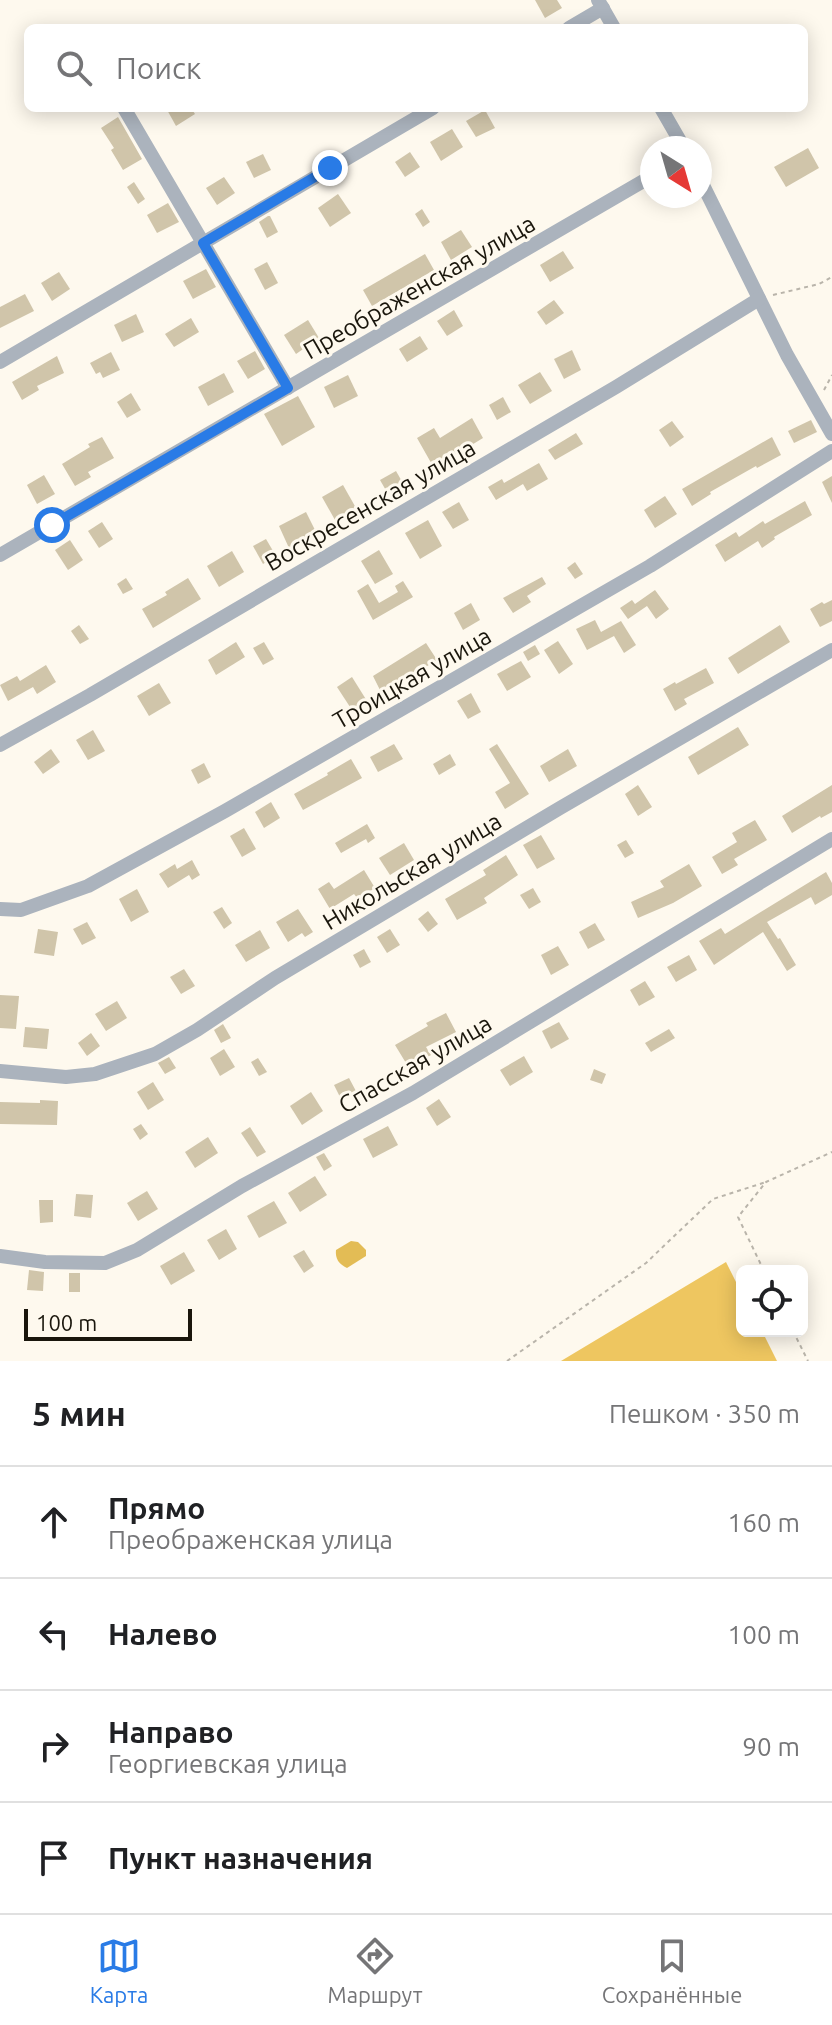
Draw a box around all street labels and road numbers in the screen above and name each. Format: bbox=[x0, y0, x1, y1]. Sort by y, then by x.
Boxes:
street label: Преображенская улица bbox=[298, 210, 540, 364]
street label: Воскресенская улица bbox=[260, 434, 480, 576]
street label: Троицкая улица bbox=[328, 622, 496, 734]
street label: Никольская улица bbox=[318, 807, 506, 935]
street label: Спасская улица bbox=[334, 1009, 496, 1119]

